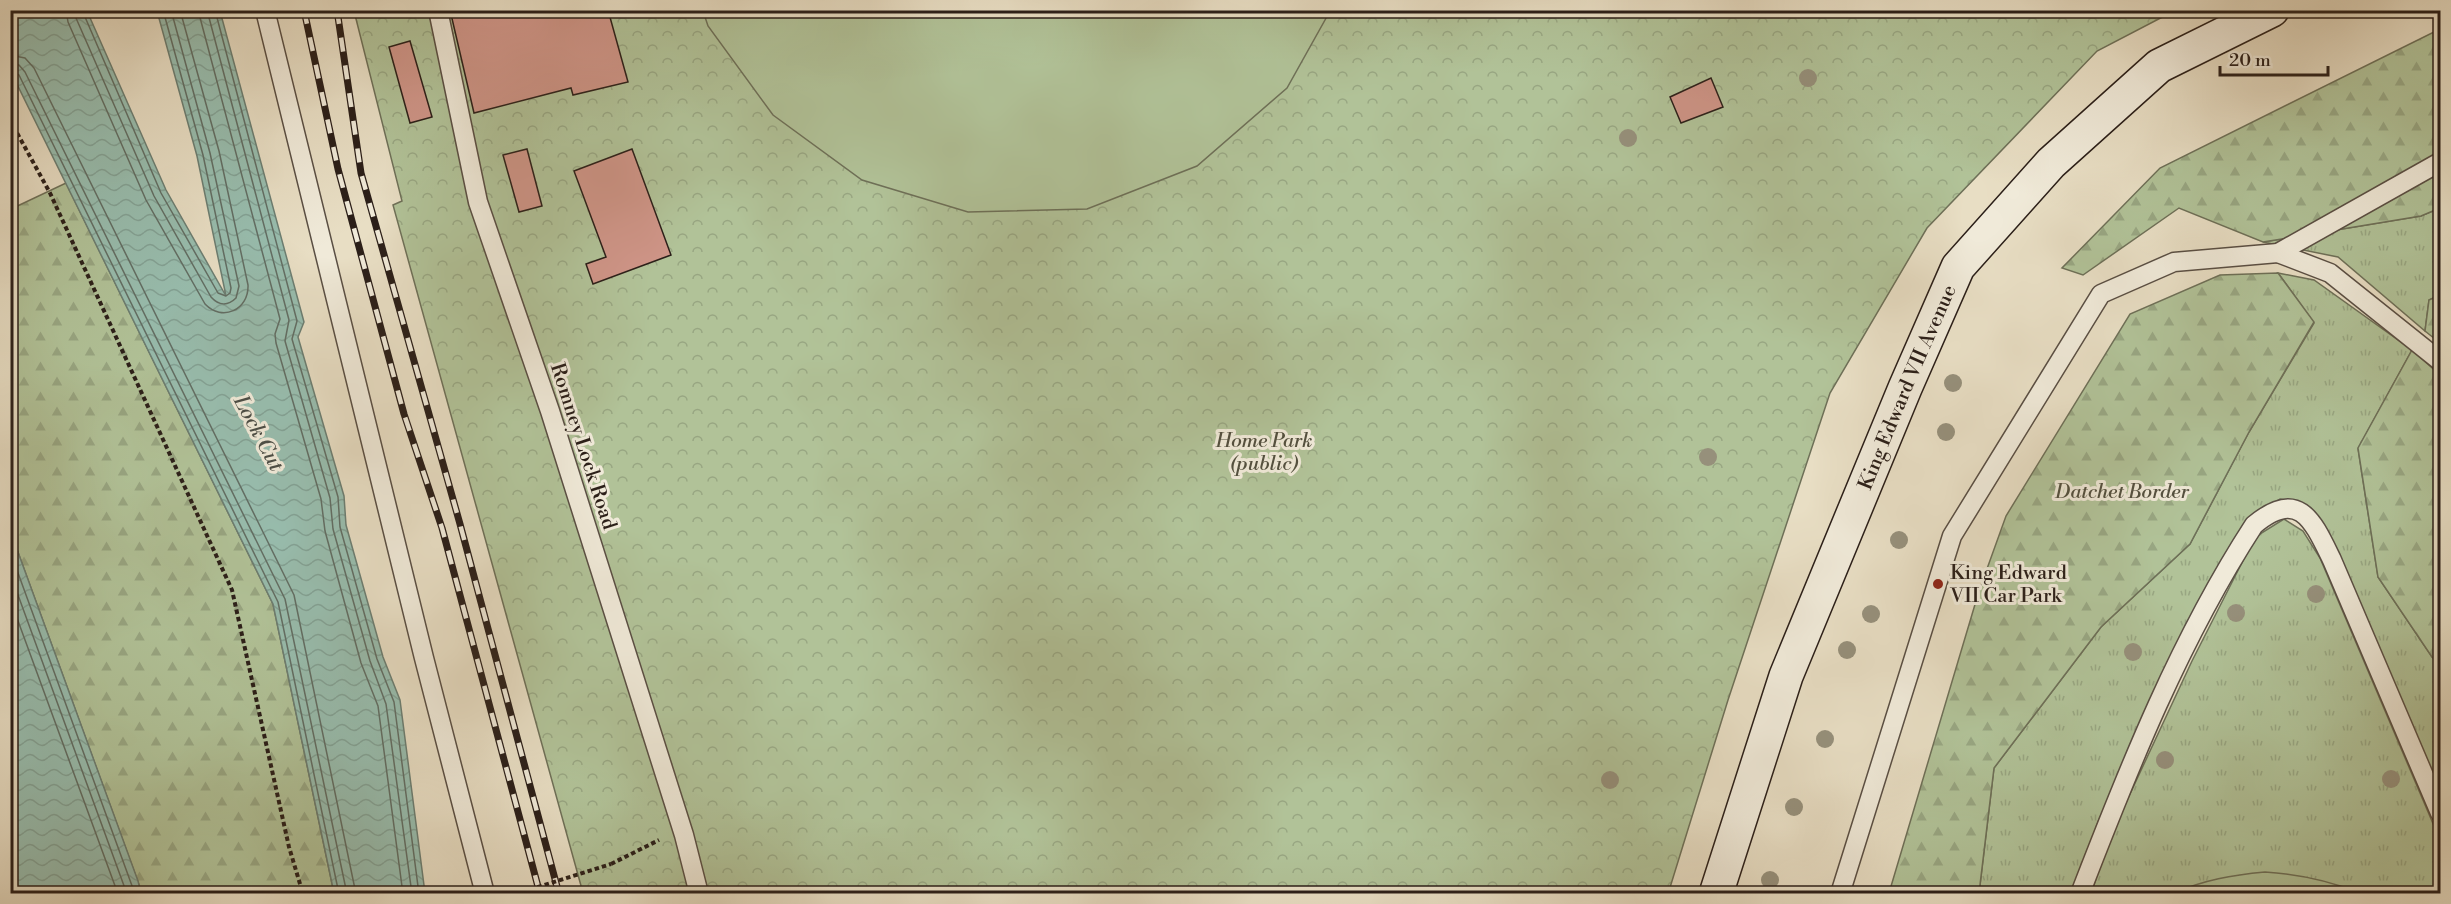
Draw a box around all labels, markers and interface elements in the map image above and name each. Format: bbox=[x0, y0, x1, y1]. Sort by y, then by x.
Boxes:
scale bar bbox=[2220, 39, 2328, 77]
text: 20 m bbox=[2229, 49, 2271, 72]
street label: King Edward VII Avenue bbox=[1853, 281, 1963, 494]
street label: Romney Lock Road bbox=[544, 360, 621, 534]
water label: Lock Cut bbox=[227, 390, 289, 477]
park label: Home Park (public) bbox=[1215, 429, 1312, 477]
park label: Datchet Border bbox=[2054, 480, 2190, 505]
place label: King Edward VII Car Park bbox=[1949, 561, 2067, 609]
marker: King Edward VII Car Park bbox=[1931, 577, 1945, 591]

